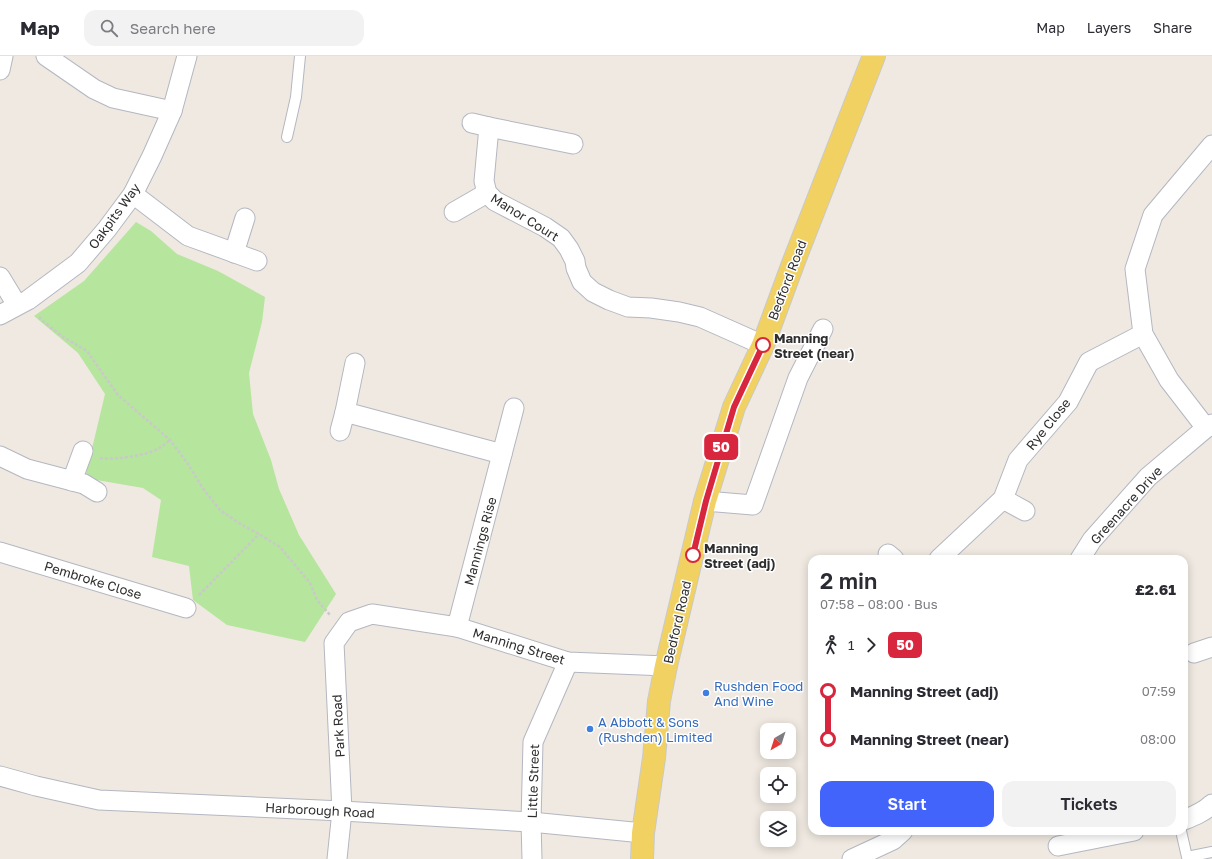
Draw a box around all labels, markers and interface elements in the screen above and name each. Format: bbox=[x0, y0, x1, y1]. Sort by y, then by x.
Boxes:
search box bbox=[84, 10, 364, 46]
text: Map bbox=[20, 16, 60, 39]
icon: search bbox=[98, 17, 120, 39]
text: Search here bbox=[130, 19, 216, 37]
text: Map bbox=[1036, 19, 1065, 36]
text: Layers bbox=[1087, 19, 1131, 36]
text: Share bbox=[1153, 19, 1192, 36]
street label: Oakpits Way bbox=[85, 179, 144, 252]
street label: Manor Court bbox=[488, 190, 562, 244]
street label: Bedford Road bbox=[764, 238, 810, 322]
place label: Manning Street (near) bbox=[774, 330, 854, 361]
marker: Manning Street (near) bbox=[755, 337, 771, 353]
street label: Rye Close bbox=[1022, 395, 1074, 453]
line badge: 50 bbox=[703, 434, 739, 460]
text: 50 bbox=[712, 438, 730, 455]
street label: Greenacre Drive bbox=[1087, 463, 1165, 547]
street label: Mannings Rise bbox=[461, 495, 499, 587]
place label: Manning Street (adj) bbox=[704, 540, 775, 571]
marker: Manning Street (adj) bbox=[685, 547, 701, 563]
street label: Pembroke Close bbox=[42, 558, 144, 602]
text: 2 min bbox=[820, 567, 877, 594]
street label: Bedford Road bbox=[660, 579, 694, 665]
text: £2.61 bbox=[1135, 580, 1176, 598]
text: 07:58 – 08:00 · Bus bbox=[820, 596, 938, 612]
street label: Manning Street bbox=[471, 624, 567, 668]
icon: walk bbox=[820, 634, 842, 656]
icon: forward bbox=[860, 634, 882, 656]
text: 50 bbox=[896, 636, 914, 653]
text: 1 bbox=[848, 637, 854, 653]
place label: Rushden Food And Wine bbox=[714, 678, 803, 709]
text: Manning Street (adj) bbox=[850, 682, 999, 700]
text: 07:59 bbox=[1142, 683, 1176, 699]
marker: Rushden Food And Wine bbox=[701, 688, 711, 698]
street label: Park Road bbox=[328, 694, 348, 758]
place label: A Abbott & Sons (Rushden) Limited bbox=[598, 714, 713, 745]
north arrow bbox=[760, 723, 796, 759]
map controls bbox=[760, 723, 796, 847]
marker: A Abbott & Sons (Rushden) Limited bbox=[585, 724, 595, 734]
text: Manning Street (near) bbox=[850, 730, 1009, 748]
text: 08:00 bbox=[1140, 731, 1176, 747]
street label: Little Street bbox=[524, 744, 542, 818]
button: locate bbox=[760, 767, 796, 803]
button: Start bbox=[820, 781, 994, 827]
button: Tickets bbox=[1002, 781, 1176, 827]
street label: Harborough Road bbox=[265, 799, 375, 821]
button: layers bbox=[760, 811, 796, 847]

